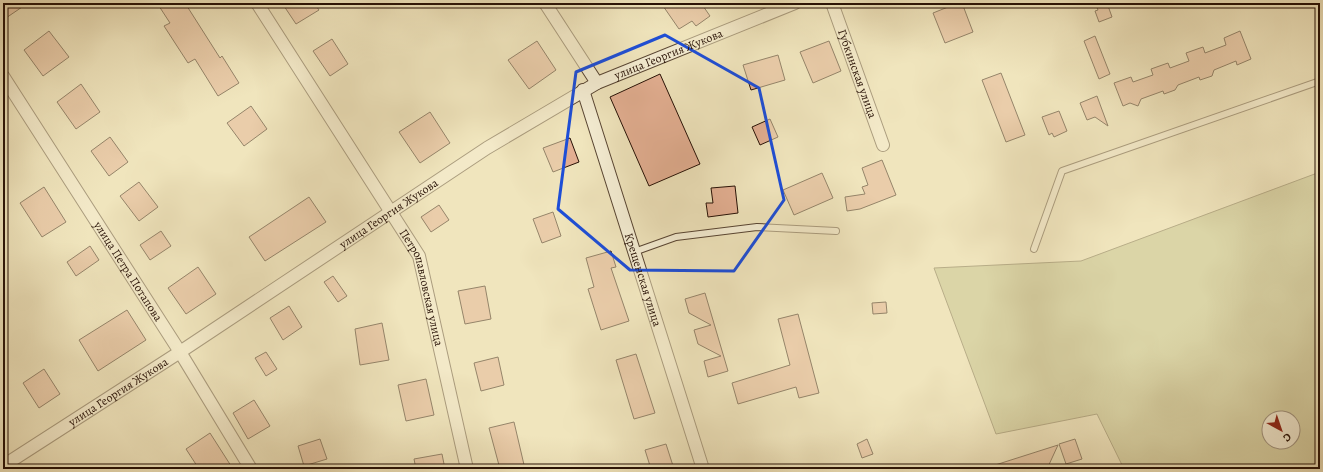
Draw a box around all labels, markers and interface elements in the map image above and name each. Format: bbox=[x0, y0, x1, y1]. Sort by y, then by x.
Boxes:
street label: улица Георгия Жукова bbox=[611, 25, 726, 84]
street label: Губкинская улица bbox=[834, 27, 881, 121]
street label: улица Георгия Жукова bbox=[335, 174, 442, 253]
street label: улица Петра Потапова bbox=[90, 217, 166, 325]
street label: Петропавловская улица bbox=[396, 226, 447, 348]
street label: Крещенская улица bbox=[621, 231, 666, 329]
street label: улица Георгия Жукова bbox=[64, 354, 172, 430]
north arrow bbox=[1261, 410, 1301, 450]
text: С bbox=[1280, 429, 1295, 445]

